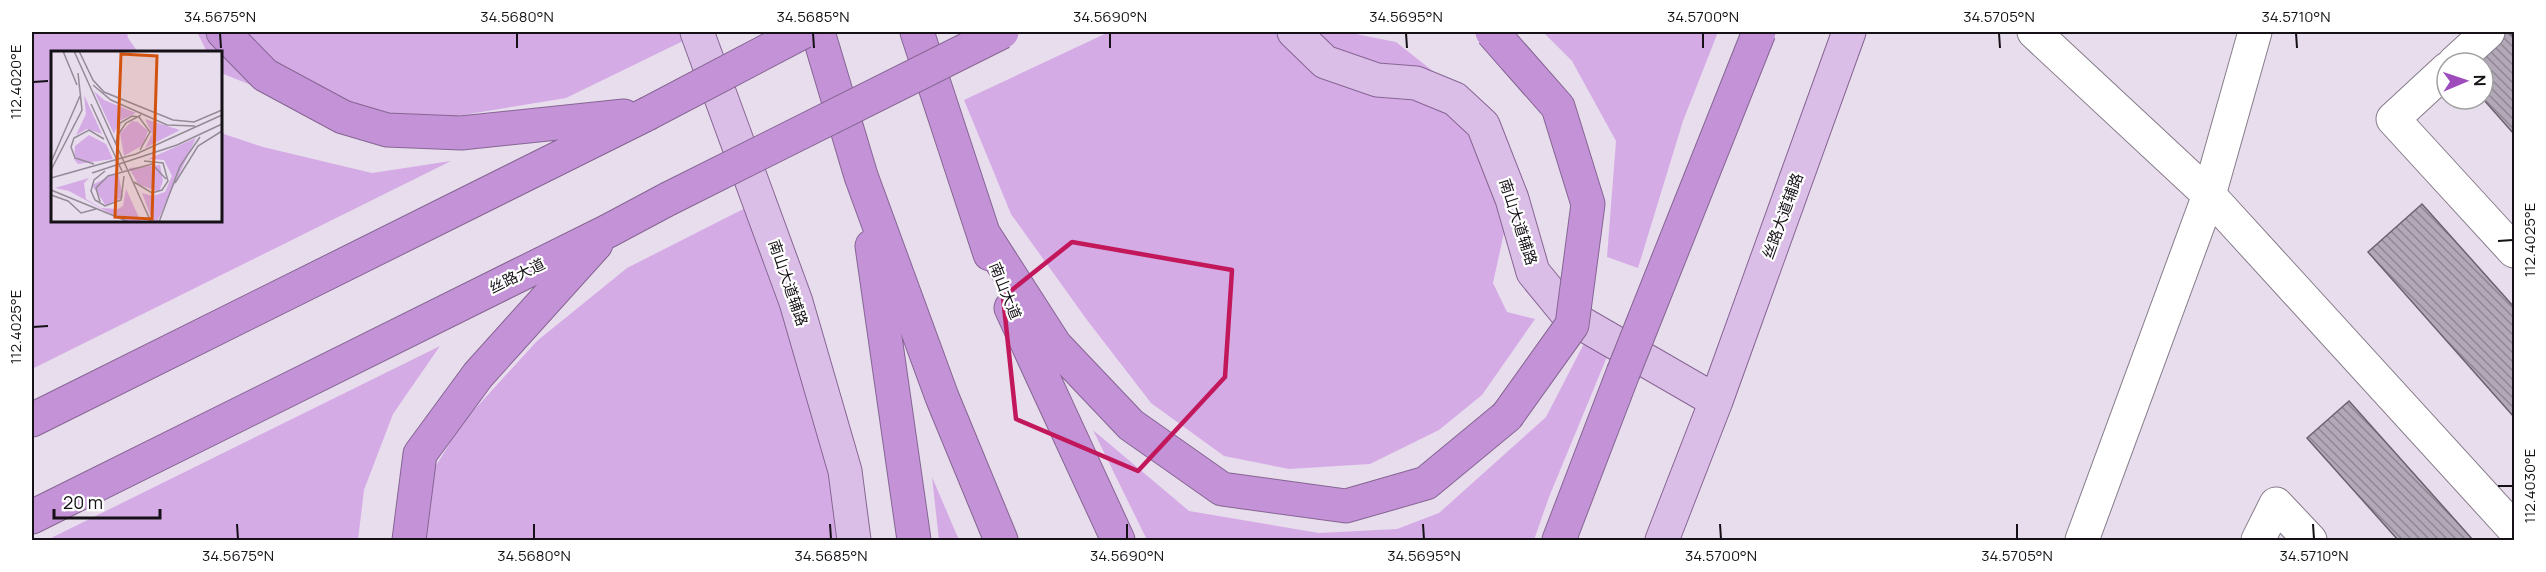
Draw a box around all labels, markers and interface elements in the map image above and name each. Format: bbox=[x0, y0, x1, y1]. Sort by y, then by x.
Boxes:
text: 34.5675°N bbox=[184, 6, 256, 27]
text: 34.5680°N bbox=[480, 6, 554, 27]
text: 34.5685°N bbox=[777, 6, 850, 27]
text: 34.5690°N bbox=[1073, 6, 1147, 27]
text: 34.5695°N bbox=[1369, 6, 1443, 27]
text: 34.5700°N bbox=[1667, 6, 1739, 27]
text: 34.5705°N bbox=[1963, 6, 2035, 27]
text: 34.5710°N bbox=[2262, 6, 2330, 27]
text: 112.4020°E bbox=[5, 44, 26, 120]
inset map bbox=[51, 51, 222, 222]
north arrow bbox=[2435, 51, 2495, 111]
text: N bbox=[2469, 74, 2491, 87]
street label: 丝路大道辅路 bbox=[1757, 170, 1808, 262]
street label: 南山大道辅路 bbox=[1495, 176, 1542, 268]
text: 112.4025°E bbox=[2519, 203, 2540, 277]
street label: 南山大道辅路 bbox=[764, 237, 813, 329]
street label: 丝路大道 bbox=[485, 253, 548, 298]
street label: 南山大道 bbox=[984, 259, 1026, 323]
text: 112.4025°E bbox=[5, 290, 26, 364]
text: 112.4030°E bbox=[2519, 449, 2540, 523]
scale bar bbox=[54, 482, 160, 520]
text: 20 m bbox=[63, 490, 103, 514]
text: 34.5675°N bbox=[202, 545, 274, 566]
text: 34.5680°N bbox=[497, 545, 571, 566]
text: 34.5685°N bbox=[795, 545, 868, 566]
text: 34.5690°N bbox=[1090, 545, 1164, 566]
text: 34.5695°N bbox=[1387, 545, 1461, 566]
text: 34.5700°N bbox=[1685, 545, 1757, 566]
text: 34.5705°N bbox=[1981, 545, 2053, 566]
text: 34.5710°N bbox=[2280, 545, 2348, 566]

